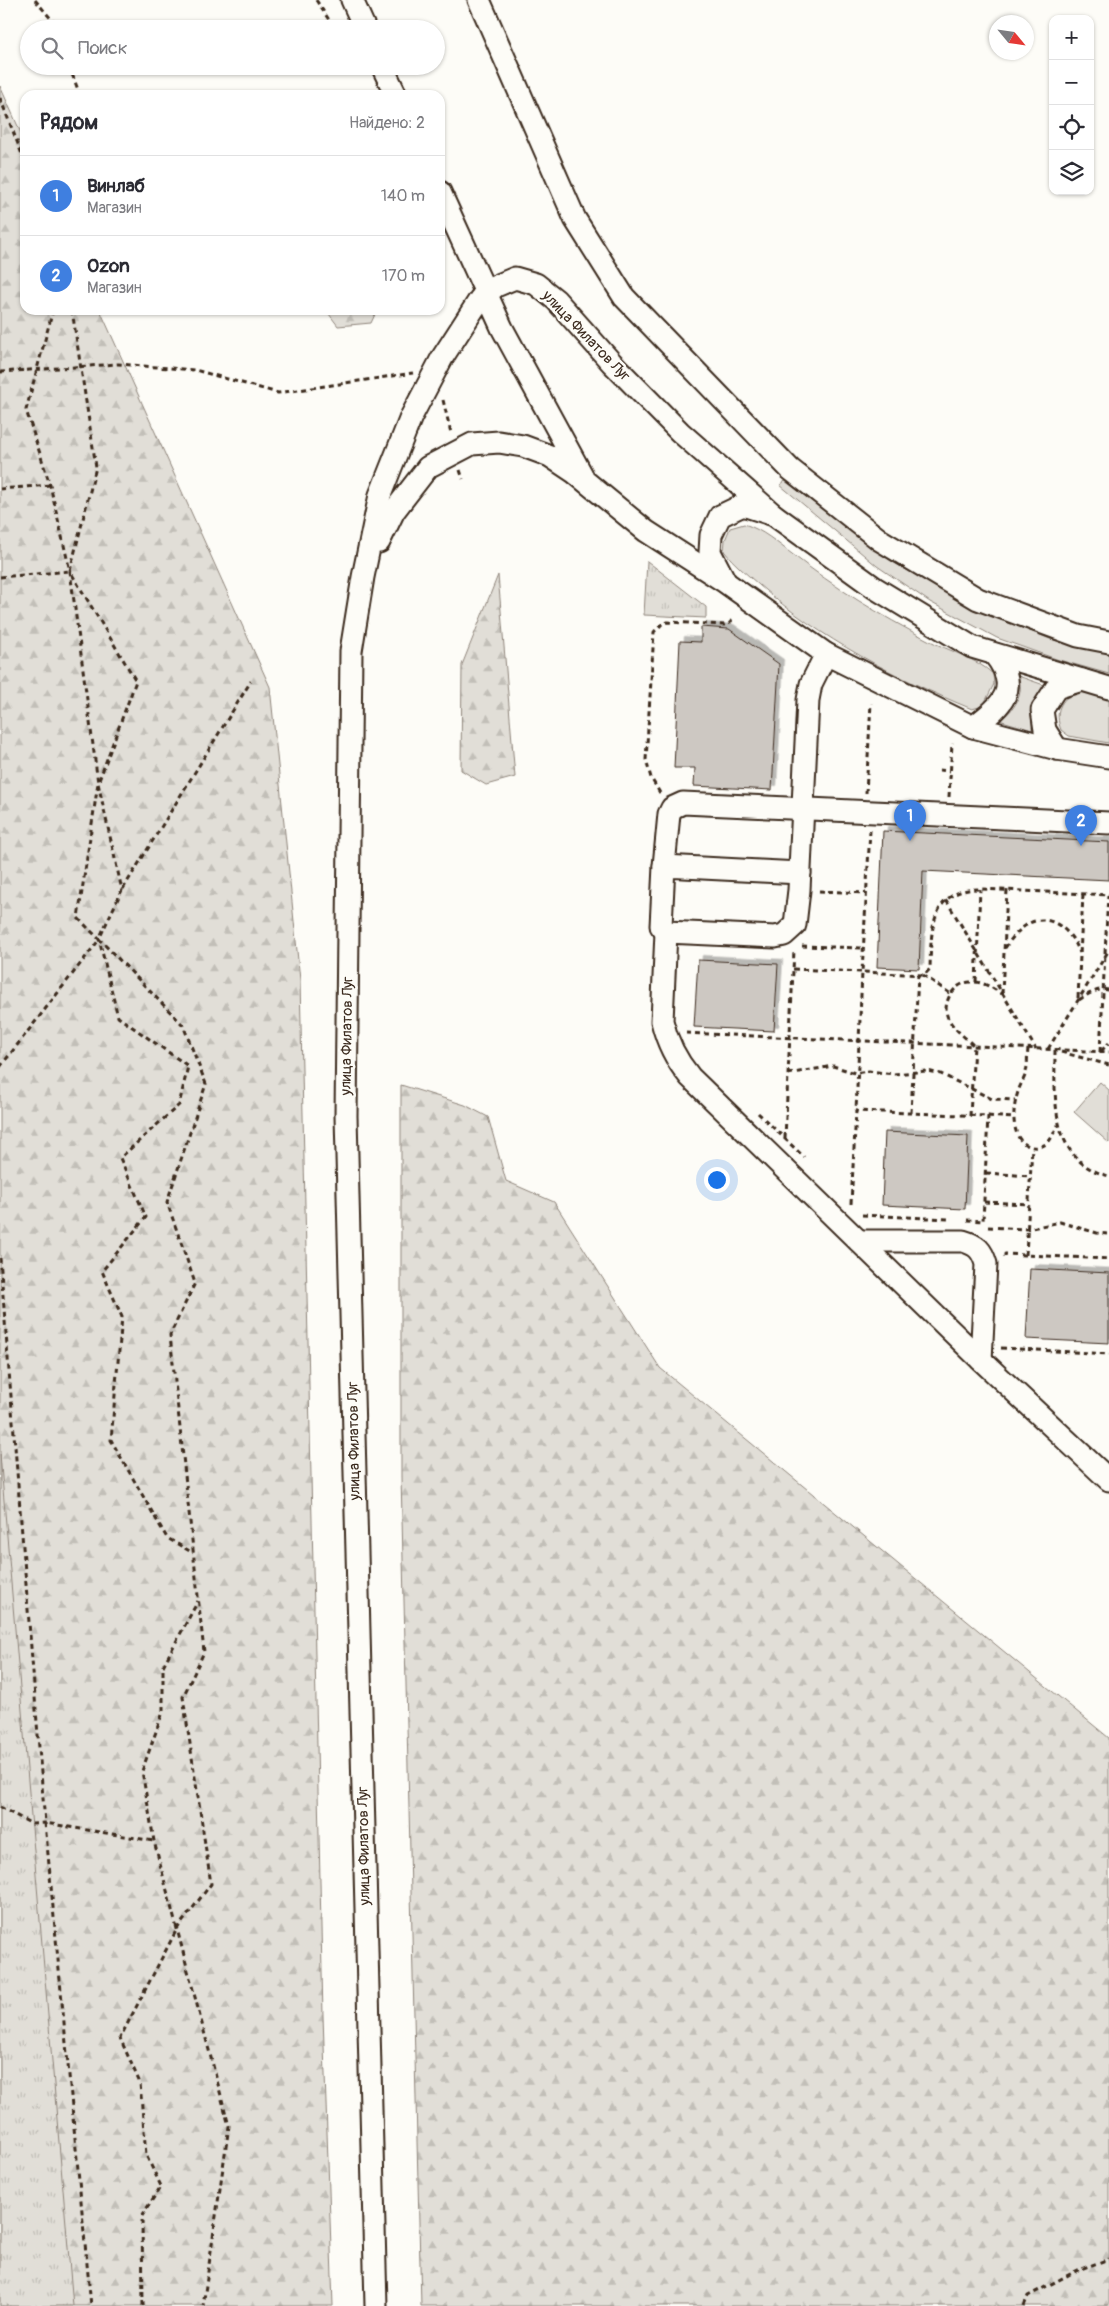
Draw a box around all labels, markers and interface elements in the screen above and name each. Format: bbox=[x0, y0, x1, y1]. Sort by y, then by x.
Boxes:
north arrow bbox=[989, 15, 1034, 60]
map controls bbox=[1049, 15, 1094, 195]
button: + bbox=[1049, 15, 1094, 60]
search box bbox=[20, 20, 445, 75]
icon: search bbox=[38, 34, 66, 62]
text: Поиск bbox=[78, 36, 128, 60]
button: − bbox=[1049, 60, 1094, 105]
button: locate bbox=[1049, 105, 1094, 150]
text: Рядом bbox=[40, 109, 98, 136]
text: Найдено: 2 bbox=[349, 113, 425, 133]
button: layers bbox=[1049, 150, 1094, 195]
text: Винлаб bbox=[87, 174, 145, 198]
text: 1 bbox=[53, 186, 59, 206]
text: 140 m bbox=[381, 186, 425, 206]
text: Магазин bbox=[87, 198, 142, 218]
text: Ozon bbox=[87, 254, 130, 278]
text: 2 bbox=[52, 266, 60, 286]
text: 170 m bbox=[382, 266, 425, 286]
text: Магазин bbox=[87, 278, 142, 298]
street label: улица Филатов Луг bbox=[537, 286, 634, 385]
pin: 1 bbox=[894, 800, 926, 841]
pin: 2 bbox=[1065, 805, 1097, 846]
street label: улица Филатов Луг bbox=[336, 976, 358, 1097]
your location bbox=[704, 1167, 730, 1193]
street label: улица Филатов Луг bbox=[343, 1381, 365, 1502]
street label: улица Филатов Луг bbox=[353, 1786, 375, 1907]

